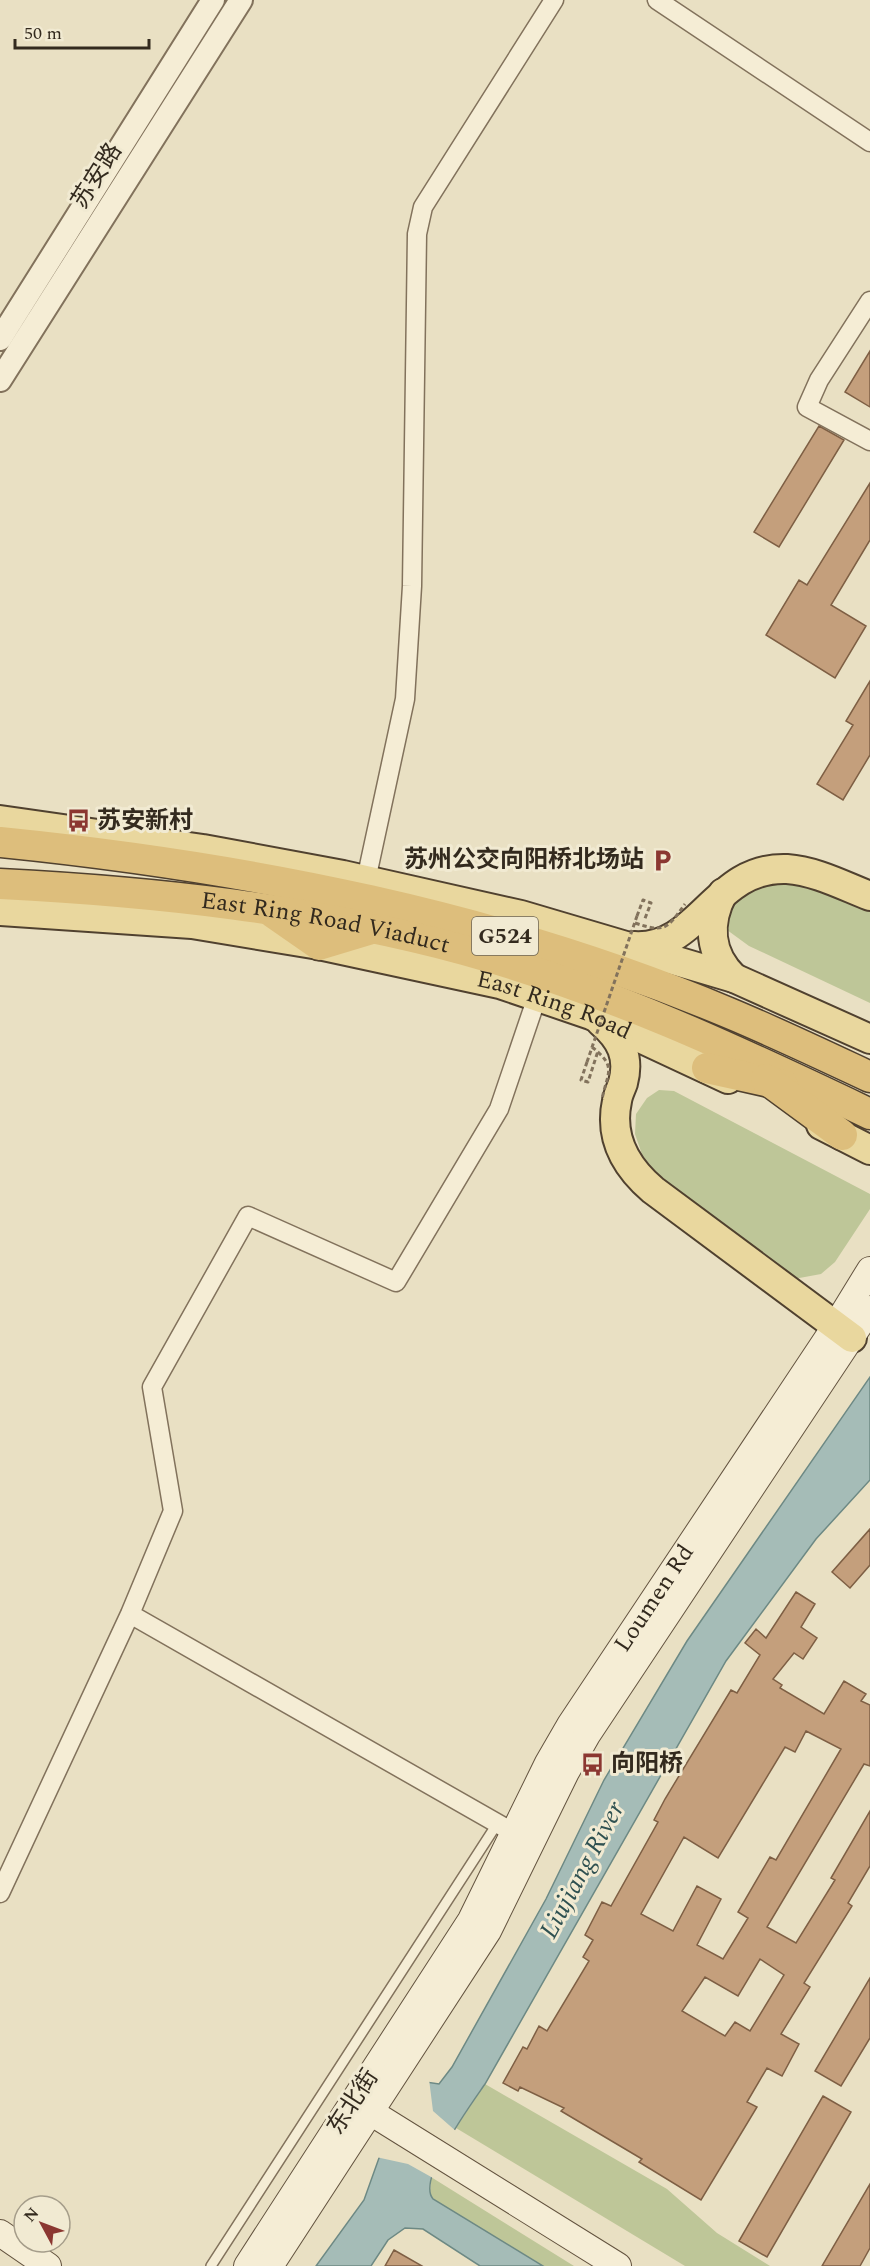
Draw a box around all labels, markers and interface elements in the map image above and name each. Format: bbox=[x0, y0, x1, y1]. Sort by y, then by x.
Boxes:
scale bar bbox=[15, 12, 148, 50]
text: 50 m bbox=[24, 20, 62, 47]
street label: 苏安路 bbox=[63, 136, 131, 216]
place label: 苏安新村 bbox=[97, 803, 193, 839]
bus stop icon: 苏安新村 bbox=[66, 808, 92, 834]
place label: 苏州公交向阳桥北场站 bbox=[404, 842, 644, 878]
parking icon: 苏州公交向阳桥北场站 bbox=[649, 847, 675, 873]
street label: East Ring Road Viaduct bbox=[199, 883, 454, 964]
road number: G524 bbox=[472, 917, 538, 955]
street label: East Ring Road bbox=[473, 961, 637, 1049]
street label: Loumen Rd bbox=[605, 1537, 703, 1660]
place label: 向阳桥 bbox=[611, 1746, 683, 1782]
bus stop icon: 向阳桥 bbox=[580, 1751, 606, 1777]
water label: Liujiang River bbox=[529, 1793, 636, 1946]
street label: 东北街 bbox=[318, 2062, 388, 2142]
north arrow bbox=[12, 2194, 72, 2254]
text: N bbox=[18, 2202, 45, 2228]

